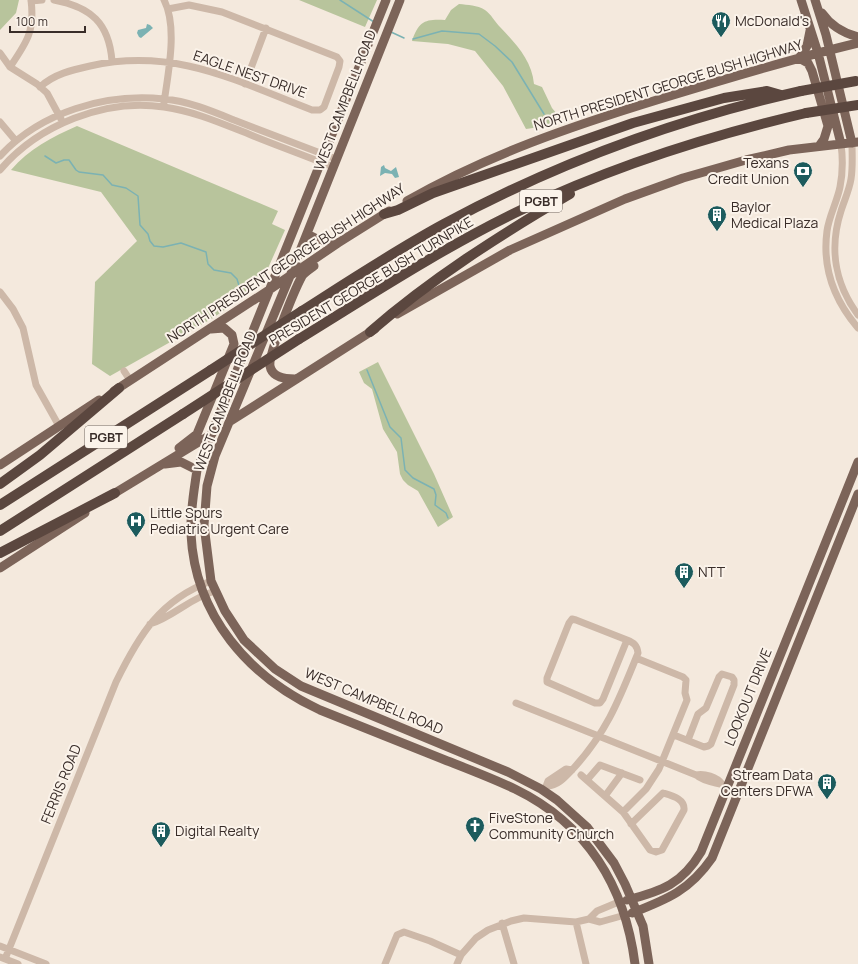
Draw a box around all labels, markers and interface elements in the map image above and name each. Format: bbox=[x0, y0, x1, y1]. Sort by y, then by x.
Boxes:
scale bar bbox=[10, 8, 85, 34]
restaurant icon: McDonald's bbox=[710, 10, 732, 38]
place label: McDonald's bbox=[735, 11, 809, 30]
text: 100 m bbox=[16, 13, 48, 30]
street label: WEST CAMPBELL ROAD bbox=[309, 27, 380, 173]
street label: NORTH PRESIDENT GEORGE BUSH HIGHWAY bbox=[531, 34, 805, 135]
street label: EAGLE NEST DRIVE bbox=[191, 45, 309, 102]
place label: Texans Credit Union bbox=[708, 153, 789, 188]
bank icon: Texans Credit Union bbox=[792, 160, 814, 188]
street label: NORTH PRESIDENT GEORGE BUSH HIGHWAY bbox=[163, 178, 409, 347]
road number: PGBT bbox=[520, 190, 562, 212]
place label: Baylor Medical Plaza bbox=[731, 197, 818, 232]
building icon: Baylor Medical Plaza bbox=[706, 204, 728, 232]
street label: PRESIDENT GEORGE BUSH TURNPIKE bbox=[265, 212, 476, 349]
street label: WEST CAMPBELL ROAD bbox=[189, 328, 260, 474]
road number: PGBT bbox=[85, 426, 127, 448]
place label: Little Spurs Pediatric Urgent Care bbox=[150, 503, 289, 538]
hospital icon: Little Spurs Pediatric Urgent Care bbox=[125, 510, 147, 538]
building icon: NTT bbox=[673, 561, 695, 589]
place label: NTT bbox=[698, 562, 726, 581]
street label: LOOKOUT DRIVE bbox=[719, 645, 776, 748]
street label: WEST CAMPBELL ROAD bbox=[302, 663, 446, 738]
street label: FERRIS ROAD bbox=[36, 741, 85, 826]
place label: Stream Data Centers DFWA bbox=[721, 765, 813, 800]
building icon: Stream Data Centers DFWA bbox=[816, 772, 838, 800]
place label: FiveStone Community Church bbox=[489, 808, 614, 843]
church icon: FiveStone Community Church bbox=[464, 815, 486, 843]
building icon: Digital Realty bbox=[150, 820, 172, 848]
place label: Digital Realty bbox=[175, 821, 260, 840]

